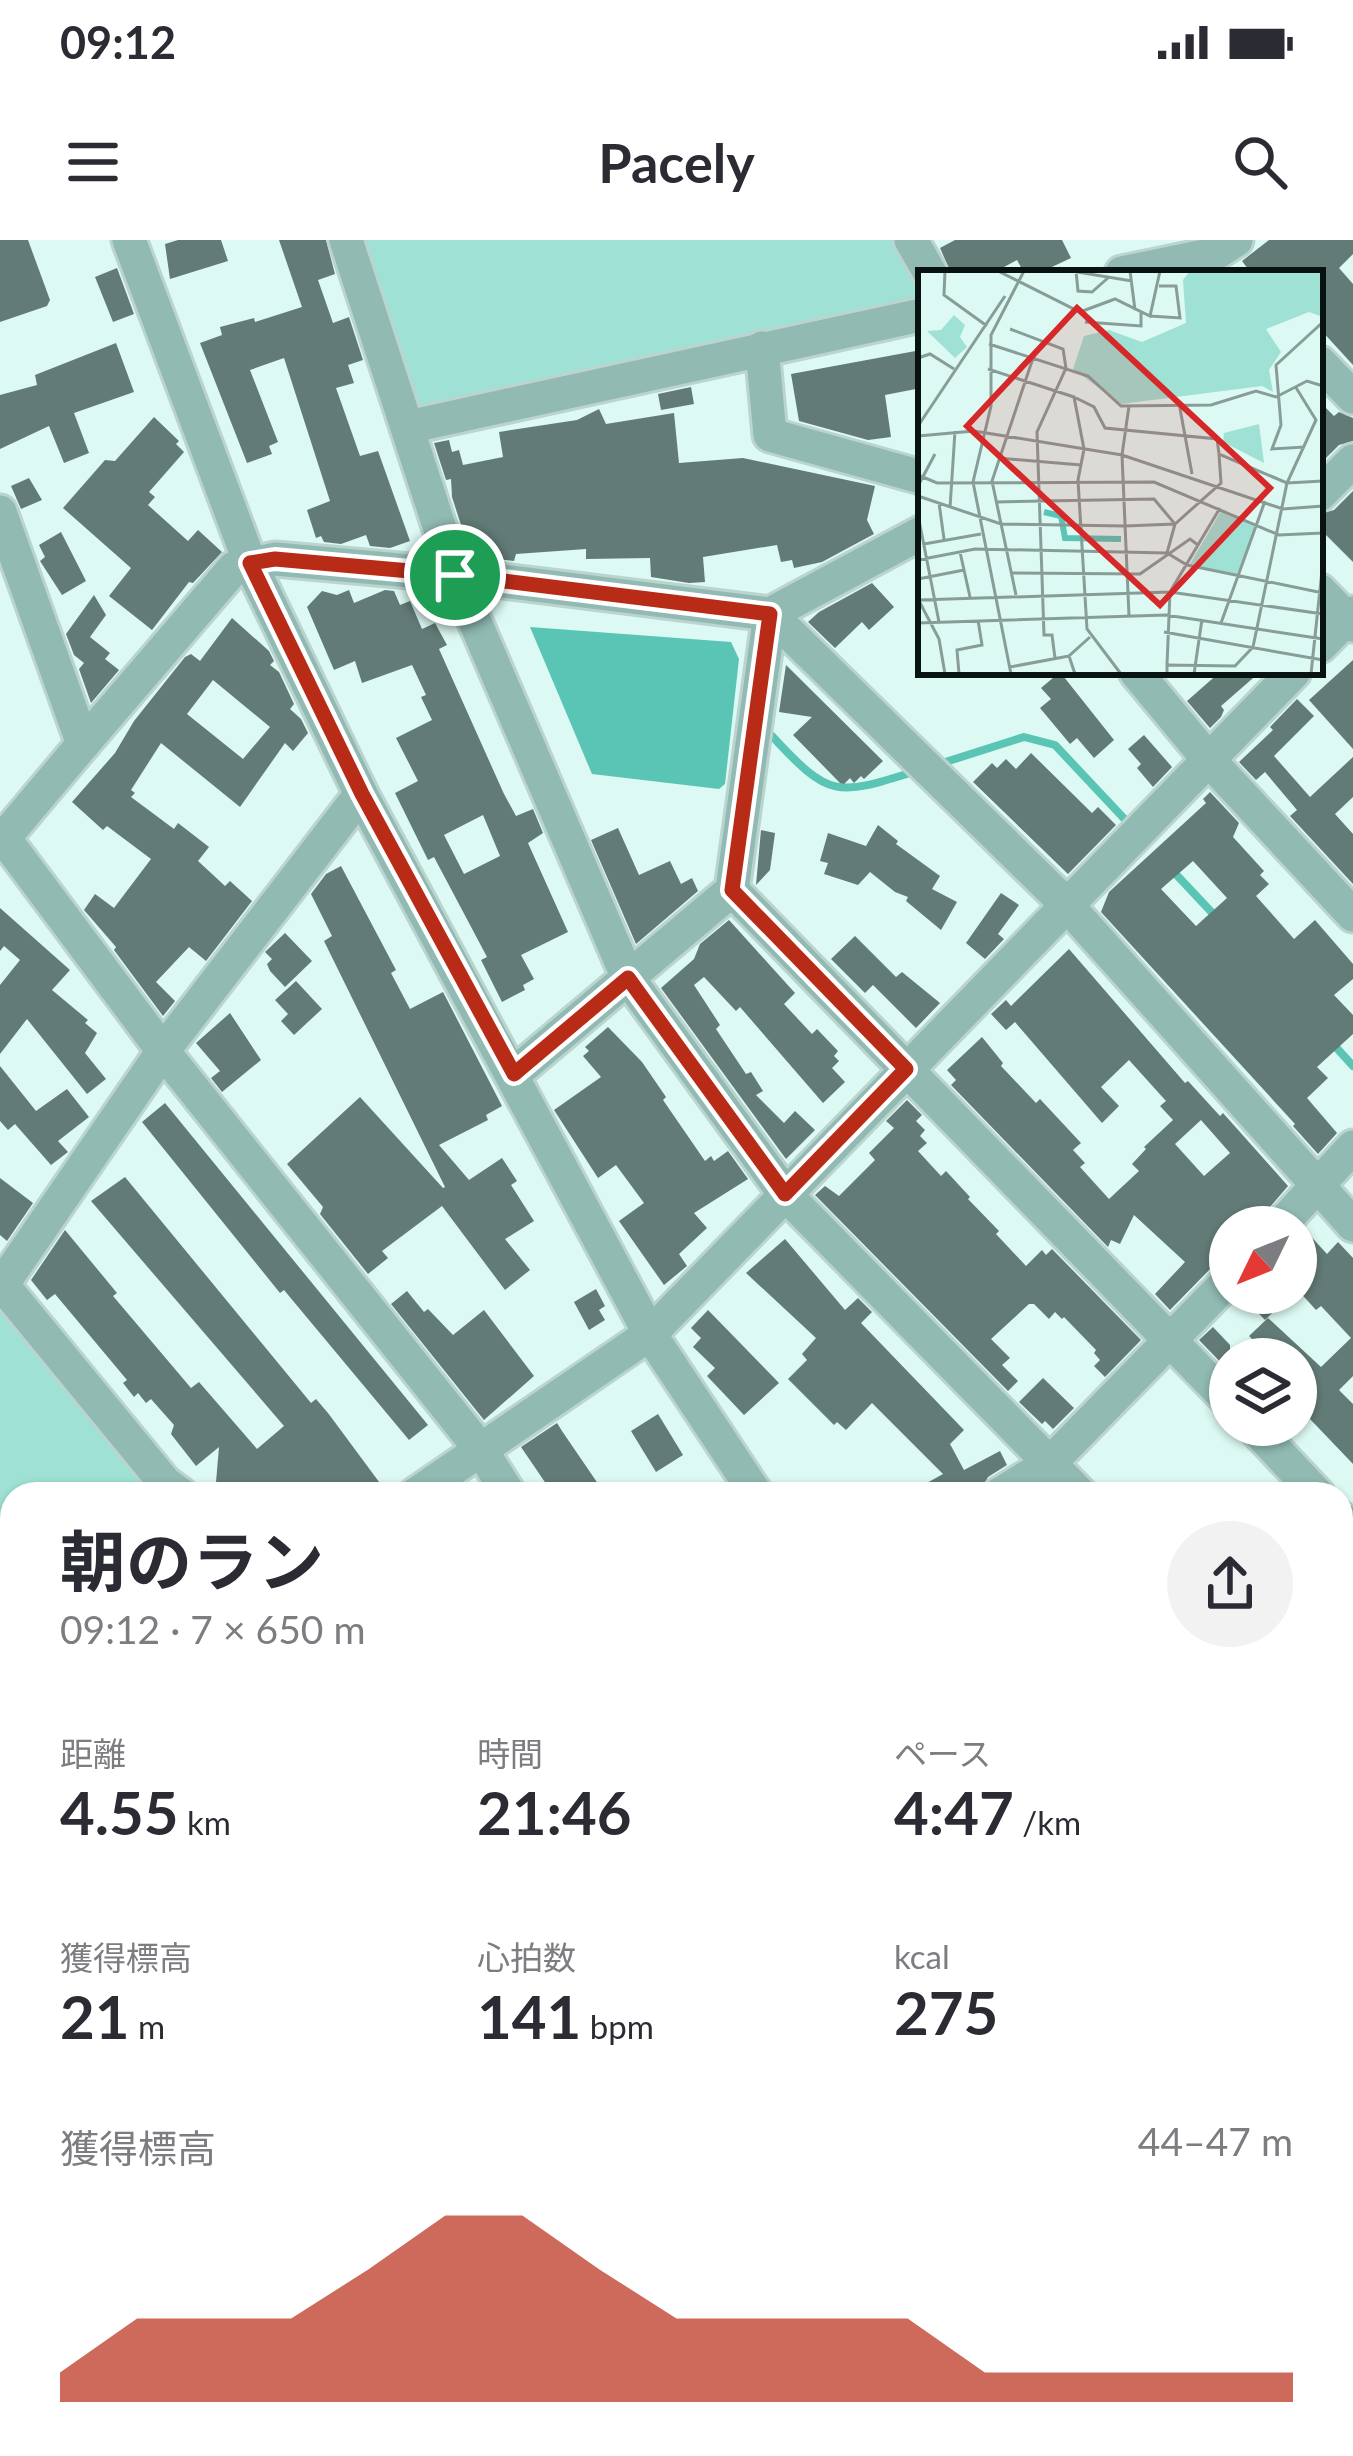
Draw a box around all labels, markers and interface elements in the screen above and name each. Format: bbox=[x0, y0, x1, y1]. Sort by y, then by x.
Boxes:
text: 09:12 bbox=[60, 15, 176, 69]
icon: menu bbox=[60, 129, 126, 195]
icon: search bbox=[1227, 129, 1293, 195]
text: Pacely bbox=[598, 130, 755, 195]
inset map bbox=[918, 270, 1323, 675]
pin bbox=[404, 524, 506, 626]
icon: arrive bbox=[422, 542, 488, 608]
north arrow bbox=[1209, 1206, 1317, 1314]
map controls bbox=[1209, 1206, 1317, 1446]
button: layers bbox=[1209, 1338, 1317, 1446]
text: 朝のラン bbox=[60, 1521, 324, 1600]
button: share bbox=[1167, 1521, 1293, 1647]
text: 09:12 · 7 × 650 m bbox=[60, 1606, 365, 1652]
text: 距離 bbox=[60, 1733, 126, 1773]
text: 時間 bbox=[477, 1733, 543, 1773]
text: ペース bbox=[894, 1733, 991, 1773]
text: 4.55 bbox=[60, 1776, 179, 1848]
text: 21:46 bbox=[477, 1776, 632, 1848]
text: 4:47 bbox=[894, 1776, 1014, 1848]
text: km bbox=[179, 1802, 231, 1842]
text: /km bbox=[1014, 1802, 1081, 1842]
text: kcal bbox=[894, 1936, 950, 1976]
text: 獲得標高 bbox=[60, 1937, 192, 1977]
text: 心拍数 bbox=[477, 1937, 576, 1977]
text: 275 bbox=[894, 1976, 998, 2048]
text: 21 bbox=[60, 1980, 130, 2052]
text: 141 bbox=[477, 1980, 581, 2052]
text: m bbox=[130, 2006, 165, 2046]
text: bpm bbox=[581, 2006, 654, 2046]
text: 44–47 m bbox=[1138, 2118, 1293, 2164]
text: 獲得標高 bbox=[60, 2125, 216, 2171]

